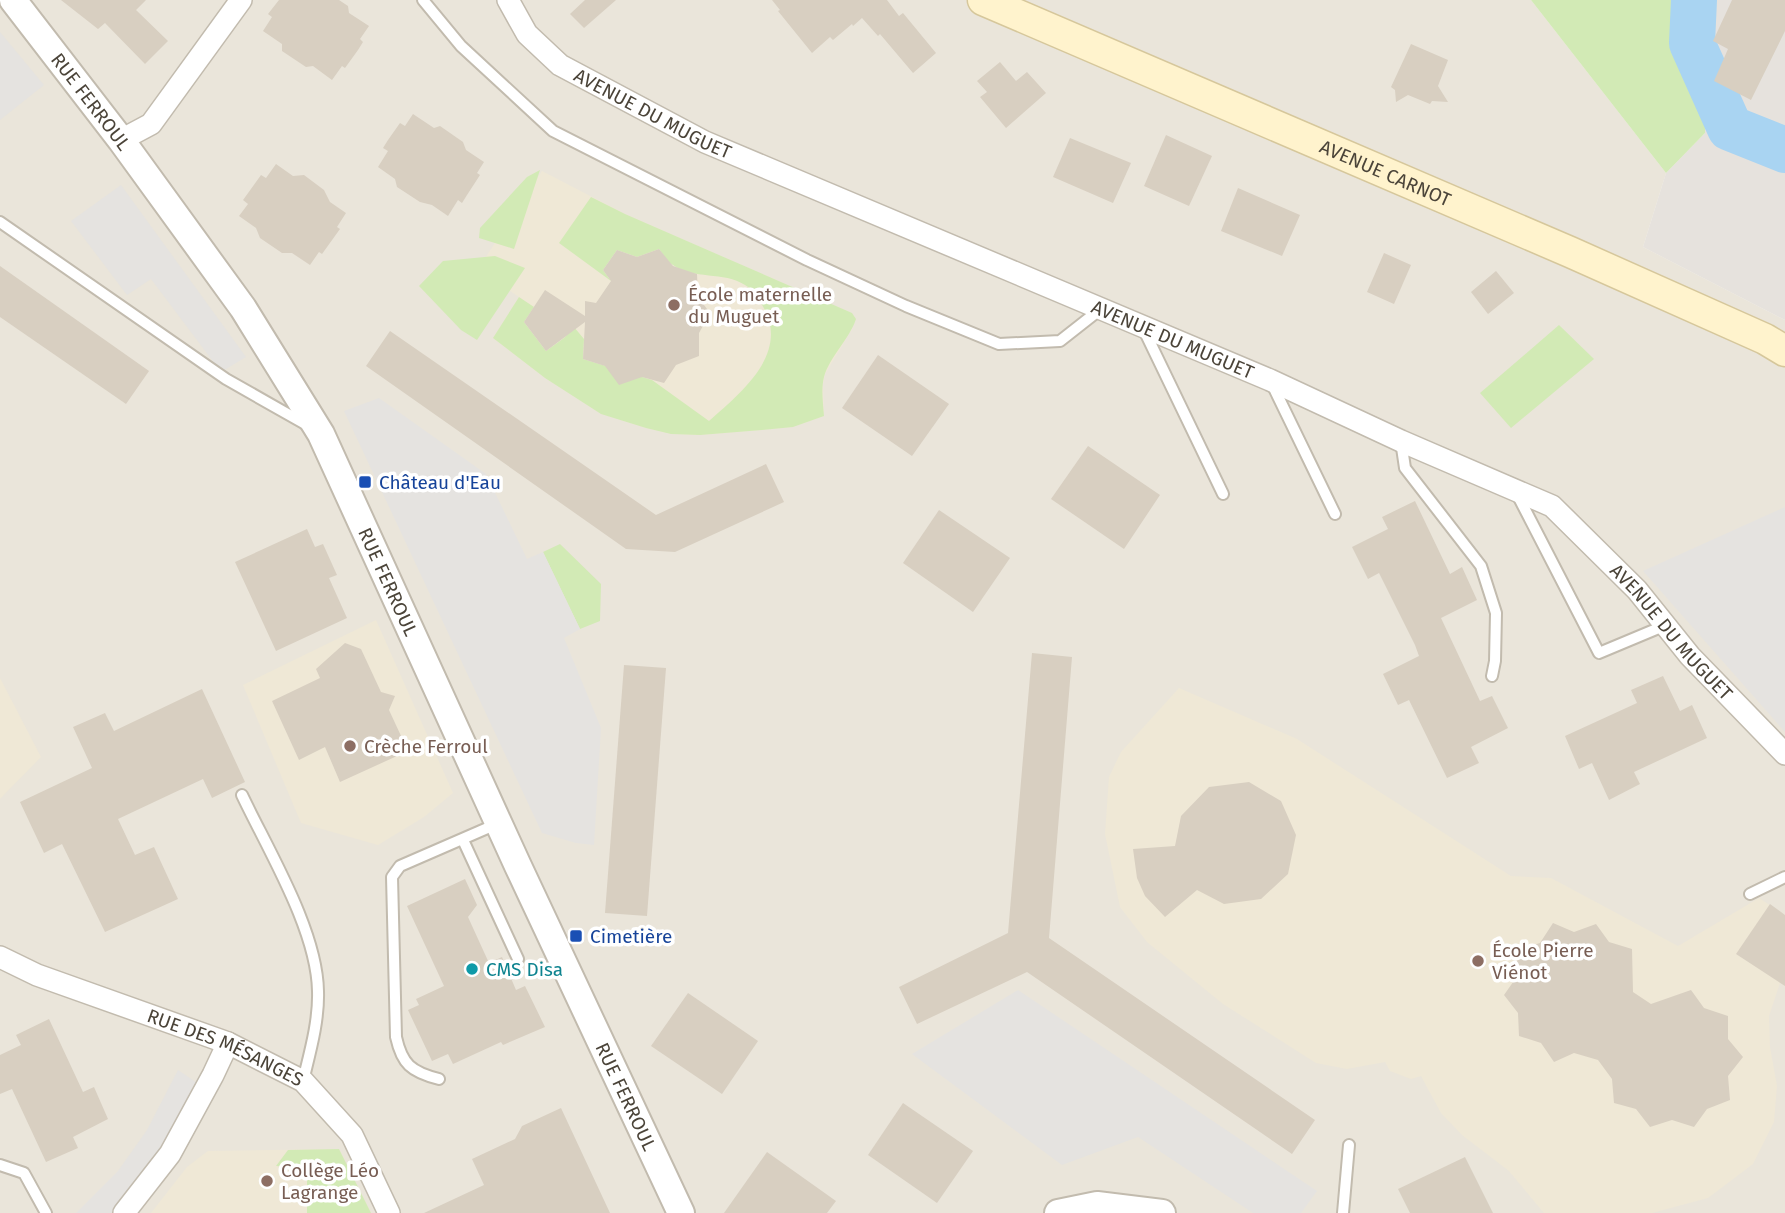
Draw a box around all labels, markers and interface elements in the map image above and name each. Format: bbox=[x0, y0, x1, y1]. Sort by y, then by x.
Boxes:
street label: RUE FERROUL bbox=[46, 48, 136, 155]
street label: AVENUE DU MUGUET bbox=[570, 63, 735, 163]
street label: AVENUE CARNOT bbox=[1316, 135, 1455, 211]
place label: École maternelle du Muguet bbox=[688, 283, 832, 328]
street label: AVENUE DU MUGUET bbox=[1088, 295, 1258, 383]
marker: École maternelle du Muguet bbox=[666, 297, 682, 313]
place label: Château d'Eau bbox=[379, 471, 501, 494]
marker: Château d'Eau bbox=[357, 474, 373, 490]
street label: RUE FERROUL bbox=[354, 524, 423, 640]
street label: AVENUE DU MUGUET bbox=[1606, 559, 1738, 705]
place label: Crèche Ferroul bbox=[364, 735, 488, 758]
marker: Crèche Ferroul bbox=[342, 738, 358, 754]
place label: Cimetière bbox=[590, 925, 672, 948]
marker: Cimetière bbox=[568, 928, 584, 944]
place label: École Pierre Viénot bbox=[1492, 939, 1594, 984]
marker: École Pierre Viénot bbox=[1470, 953, 1486, 969]
place label: CMS Disa bbox=[486, 958, 563, 981]
marker: CMS Disa bbox=[464, 961, 480, 977]
street label: RUE DES MÉSANGES bbox=[144, 1004, 307, 1091]
street label: RUE FERROUL bbox=[591, 1039, 662, 1155]
place label: Collège Léo Lagrange bbox=[281, 1159, 379, 1204]
marker: Collège Léo Lagrange bbox=[259, 1173, 275, 1189]

